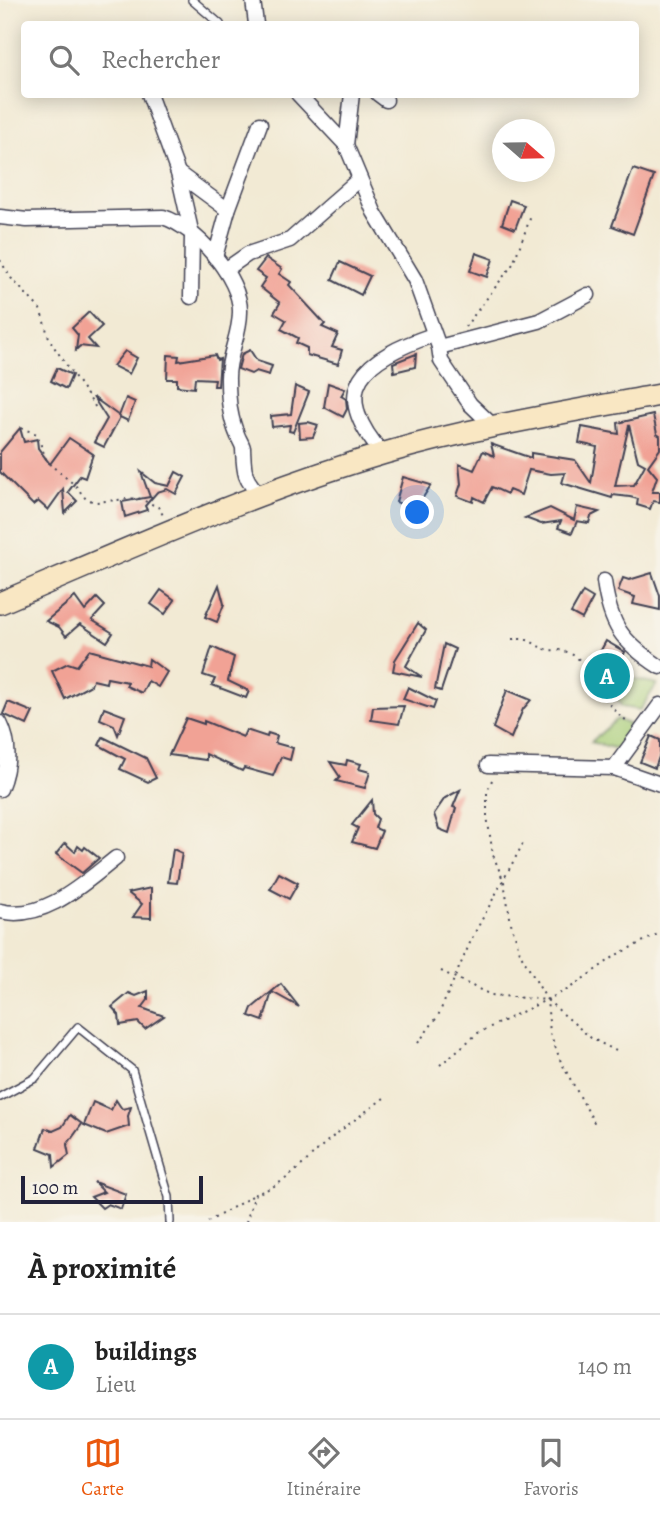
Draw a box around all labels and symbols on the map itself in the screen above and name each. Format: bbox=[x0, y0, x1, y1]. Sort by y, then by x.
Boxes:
north arrow bbox=[492, 119, 555, 182]
your location bbox=[400, 495, 434, 529]
pin: A bbox=[584, 650, 630, 702]
scale bar bbox=[21, 1173, 203, 1205]

